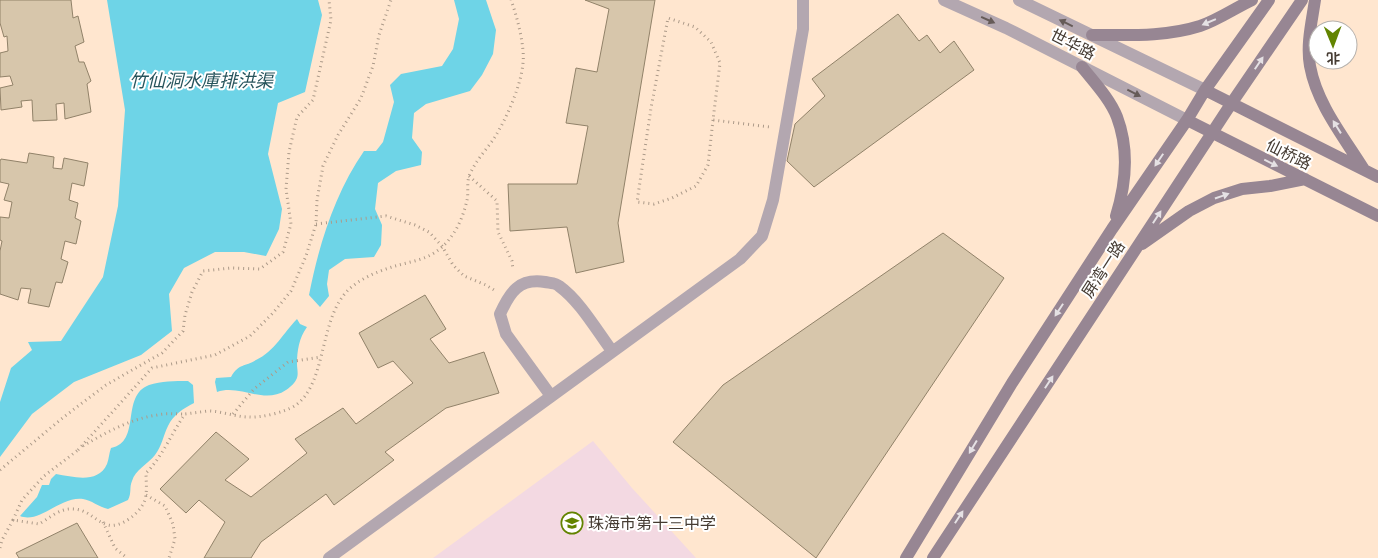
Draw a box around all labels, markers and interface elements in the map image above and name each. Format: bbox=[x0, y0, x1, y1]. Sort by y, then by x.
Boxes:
one-way arrow bbox=[981, 17, 995, 25]
one-way arrow bbox=[1059, 19, 1074, 27]
one-way arrow bbox=[1202, 19, 1216, 27]
north arrow bbox=[1308, 20, 1358, 70]
street label: 世华路 bbox=[1047, 24, 1099, 65]
text: 北 bbox=[1326, 49, 1340, 67]
one-way arrow bbox=[1254, 57, 1264, 70]
water label: 竹仙洞水庫排洪渠 bbox=[129, 69, 276, 93]
one-way arrow bbox=[1126, 89, 1141, 97]
one-way arrow bbox=[1333, 121, 1342, 134]
street label: 仙桥路 bbox=[1263, 134, 1315, 174]
one-way arrow bbox=[1154, 153, 1164, 167]
one-way arrow bbox=[1264, 159, 1278, 167]
one-way arrow bbox=[1215, 191, 1230, 199]
one-way arrow bbox=[1152, 210, 1162, 223]
street label: 屏湾一路 bbox=[1077, 237, 1130, 302]
one-way arrow bbox=[1055, 303, 1064, 316]
one-way arrow bbox=[1044, 375, 1054, 388]
one-way arrow bbox=[968, 441, 977, 454]
school or university icon: 珠海市第十三中学 bbox=[560, 511, 584, 535]
one-way arrow bbox=[955, 511, 964, 524]
place label: 珠海市第十三中学 bbox=[588, 513, 716, 534]

